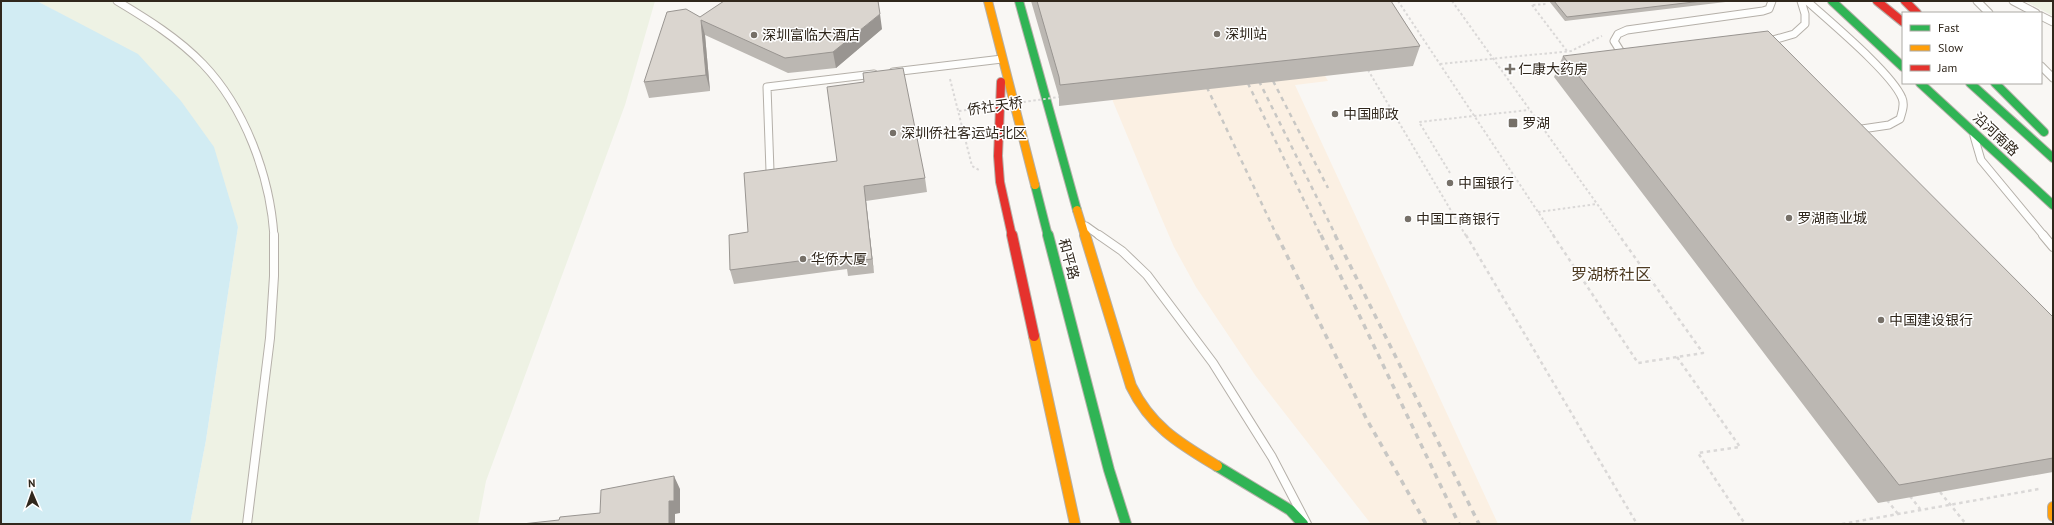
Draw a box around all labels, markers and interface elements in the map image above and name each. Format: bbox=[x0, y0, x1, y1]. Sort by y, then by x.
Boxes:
legend bbox=[1902, 12, 2042, 84]
text: Fast bbox=[1938, 20, 1959, 35]
place label: 深圳站 bbox=[1225, 25, 1267, 43]
place label: 深圳富临大酒店 bbox=[762, 26, 860, 44]
marker: 深圳站 bbox=[1212, 29, 1222, 39]
marker: 深圳富临大酒店 bbox=[749, 30, 759, 40]
text: Slow bbox=[1938, 40, 1963, 55]
place label: 仁康大药房 bbox=[1518, 60, 1588, 78]
text: Jam bbox=[1937, 60, 1957, 75]
marker: 仁康大药房 bbox=[1505, 64, 1515, 74]
street label: 侨社天桥 bbox=[966, 93, 1024, 119]
place label: 中国邮政 bbox=[1343, 105, 1399, 123]
street label: 沿河南路 bbox=[1969, 108, 2023, 160]
marker: 中国邮政 bbox=[1330, 109, 1340, 119]
place label: 罗湖 bbox=[1522, 114, 1550, 132]
marker: 罗湖 bbox=[1507, 117, 1519, 129]
place label: 深圳侨社客运站北区 bbox=[901, 124, 1027, 142]
marker: 深圳侨社客运站北区 bbox=[888, 128, 898, 138]
place label: 中国银行 bbox=[1458, 174, 1514, 192]
marker: 中国银行 bbox=[1445, 178, 1455, 188]
place label: 罗湖商业城 bbox=[1797, 209, 1867, 227]
place label: 中国工商银行 bbox=[1416, 210, 1500, 228]
marker: 罗湖商业城 bbox=[1784, 213, 1794, 223]
marker: 中国工商银行 bbox=[1403, 214, 1413, 224]
street label: 和平路 bbox=[1055, 236, 1083, 282]
place label: 华侨大厦 bbox=[811, 250, 867, 268]
marker: 华侨大厦 bbox=[798, 254, 808, 264]
district label: 罗湖桥社区 bbox=[1571, 264, 1651, 284]
place label: 中国建设银行 bbox=[1889, 311, 1973, 329]
marker: 中国建设银行 bbox=[1876, 315, 1886, 325]
north arrow bbox=[12, 473, 52, 513]
text: N bbox=[28, 476, 36, 490]

